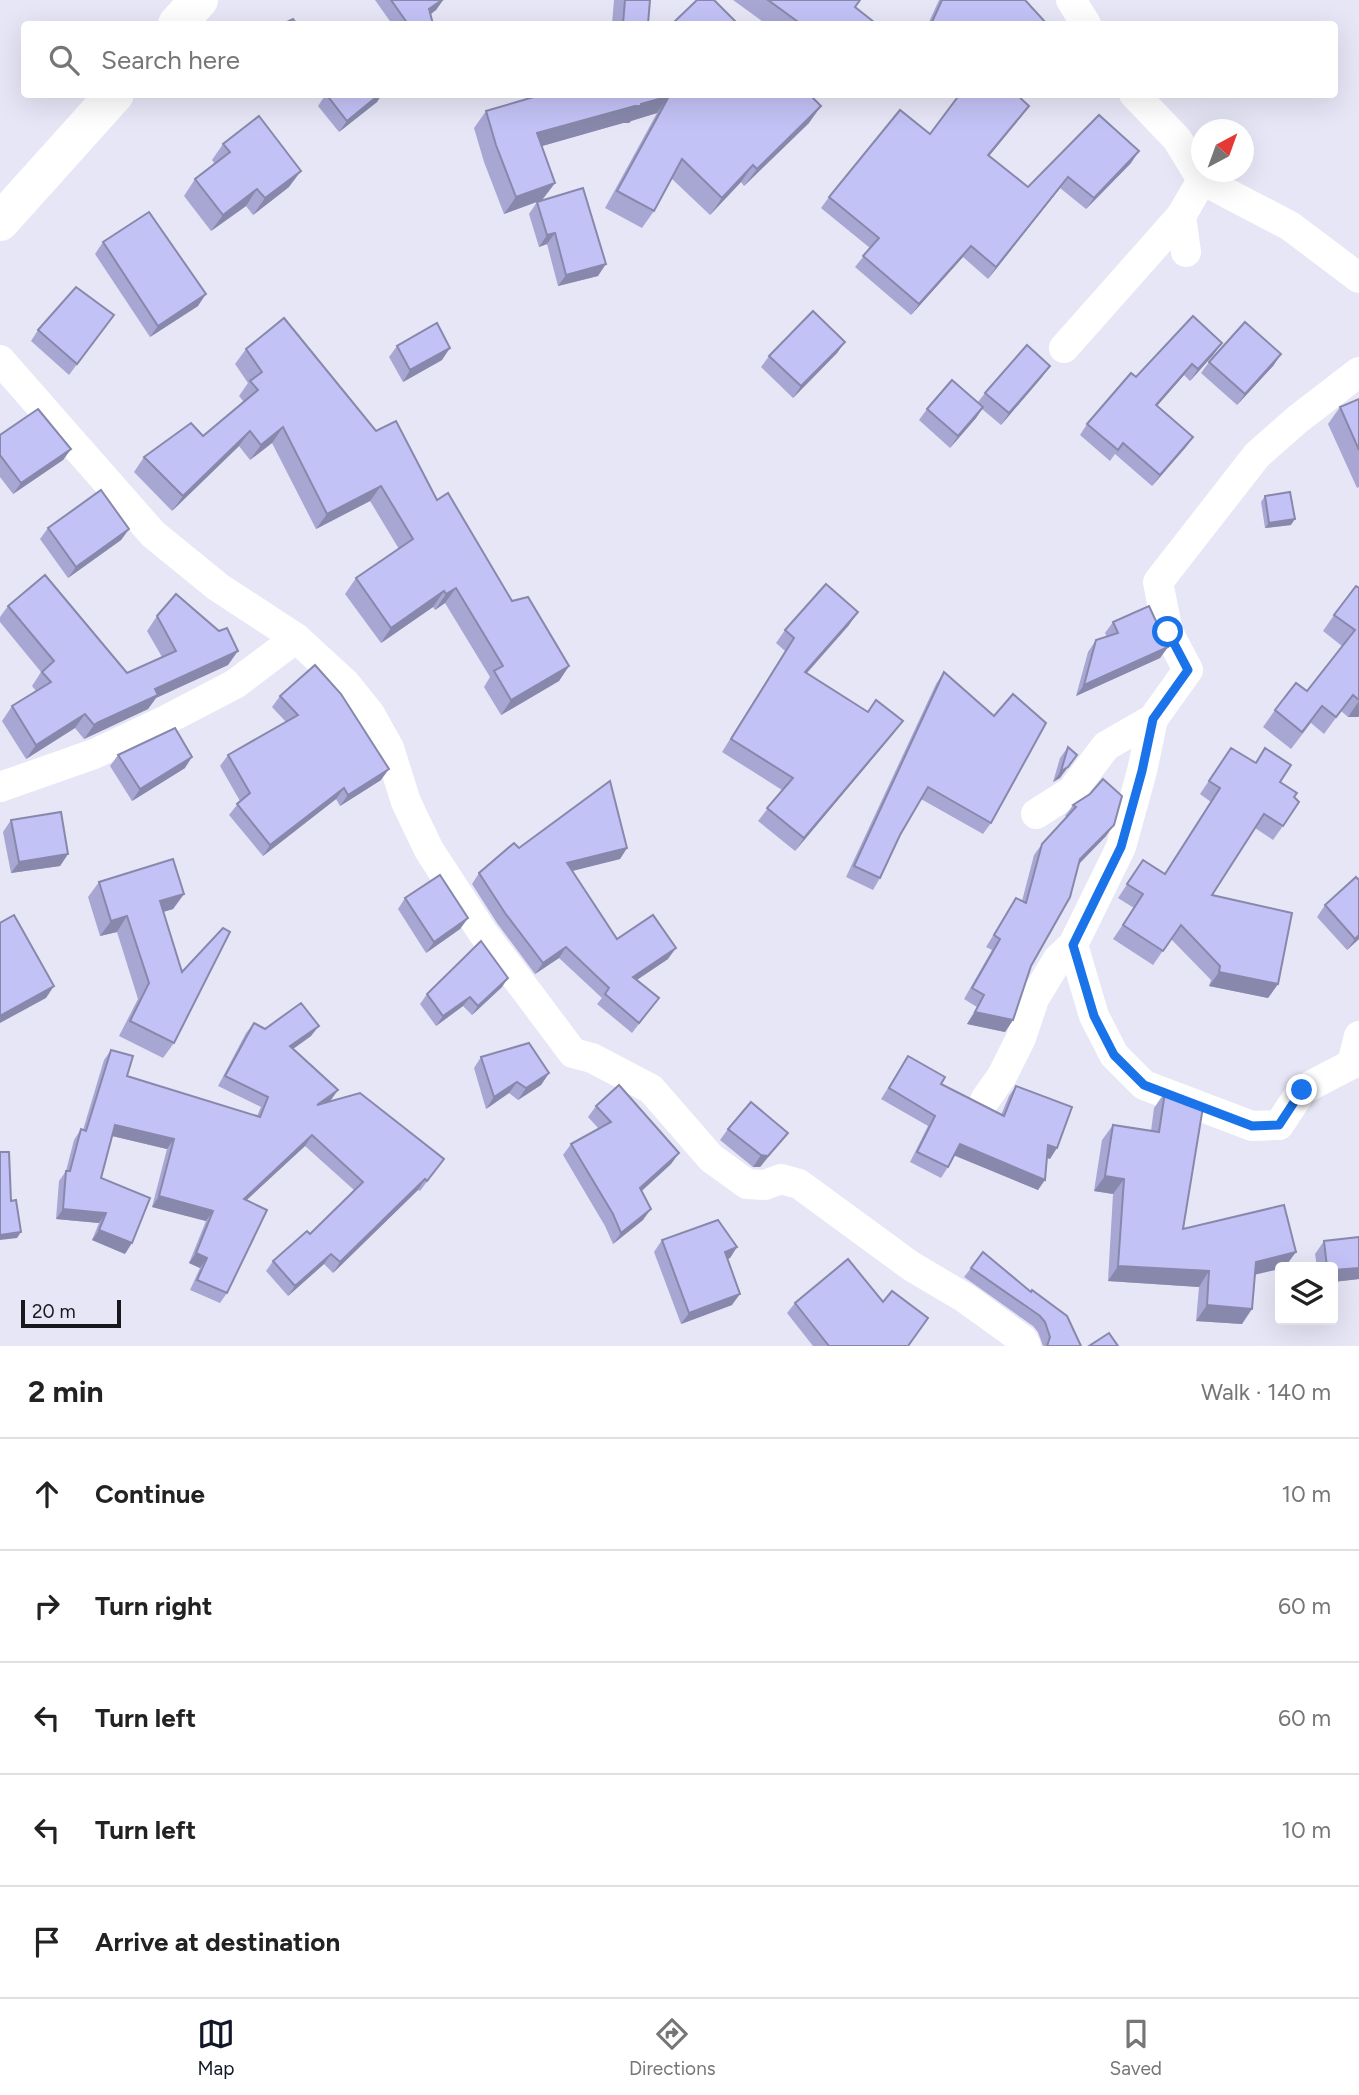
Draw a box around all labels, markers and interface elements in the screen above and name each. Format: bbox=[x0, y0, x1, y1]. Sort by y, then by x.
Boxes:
search box bbox=[21, 21, 1338, 98]
icon: search bbox=[45, 41, 83, 79]
text: Search here bbox=[101, 44, 240, 76]
north arrow bbox=[1191, 119, 1254, 182]
route start bbox=[1152, 616, 1183, 647]
route end bbox=[1286, 1074, 1317, 1105]
map controls bbox=[1275, 1262, 1338, 1325]
button: layers bbox=[1275, 1262, 1338, 1325]
scale bar bbox=[21, 1297, 121, 1329]
text: 20 m bbox=[32, 1300, 76, 1323]
text: 2 min bbox=[28, 1373, 104, 1410]
text: Walk · 140 m bbox=[1201, 1378, 1331, 1406]
icon: ahead bbox=[28, 1475, 66, 1513]
text: Continue bbox=[95, 1478, 205, 1510]
text: 10 m bbox=[1282, 1480, 1331, 1508]
icon: right bbox=[28, 1587, 66, 1625]
text: Turn right bbox=[95, 1590, 212, 1622]
text: 60 m bbox=[1278, 1592, 1331, 1620]
icon: left bbox=[28, 1699, 66, 1737]
text: Turn left bbox=[95, 1702, 196, 1734]
text: 60 m bbox=[1278, 1704, 1331, 1732]
icon: left bbox=[28, 1811, 66, 1849]
text: Turn left bbox=[95, 1814, 196, 1846]
text: 10 m bbox=[1282, 1816, 1331, 1844]
icon: arrive bbox=[28, 1923, 66, 1961]
text: Arrive at destination bbox=[95, 1926, 340, 1958]
tab: Map bbox=[197, 2015, 235, 2080]
tab: Directions bbox=[629, 2015, 716, 2080]
tab: Saved bbox=[1110, 2015, 1162, 2080]

